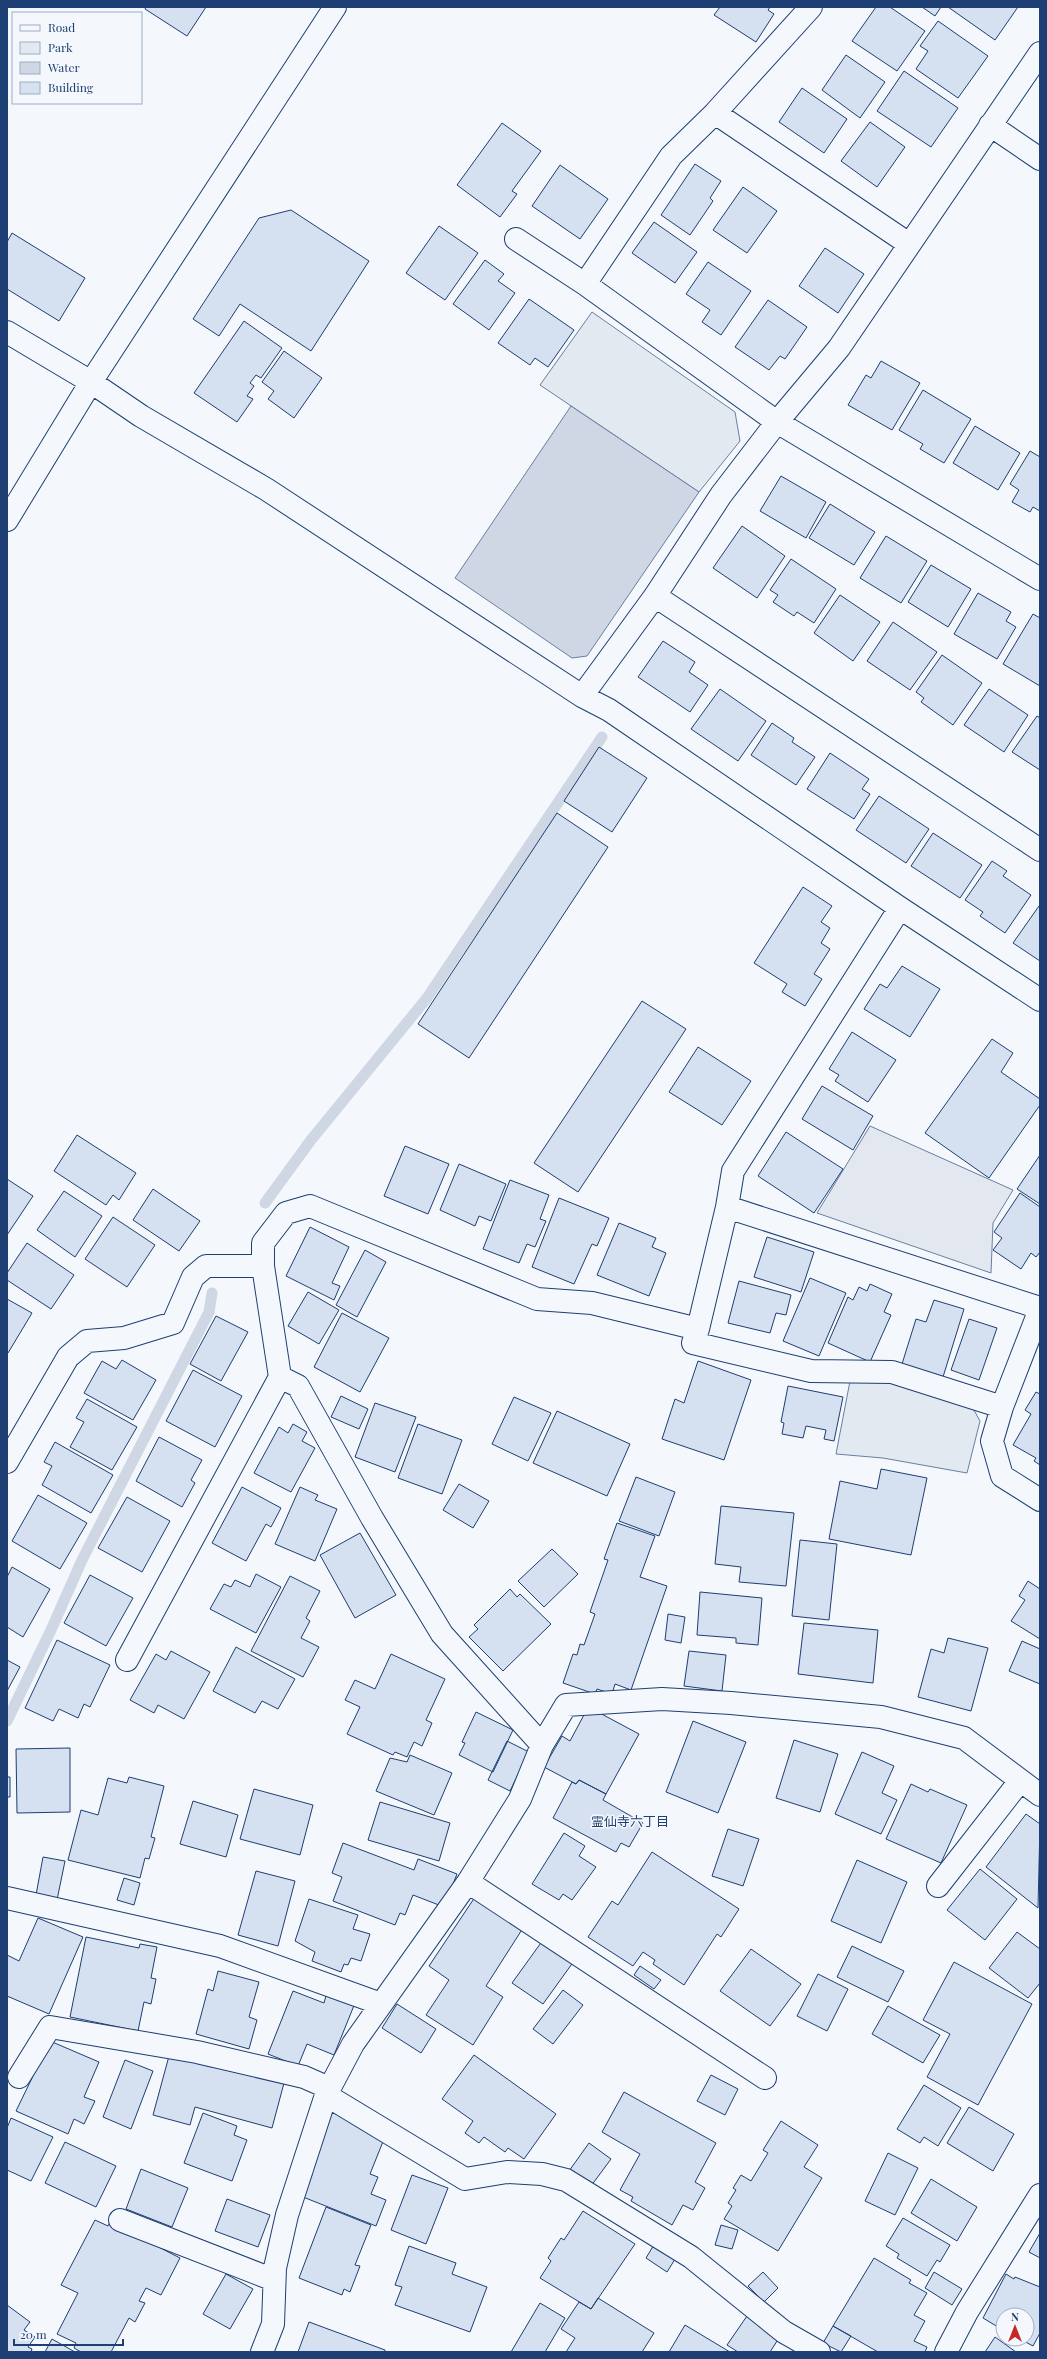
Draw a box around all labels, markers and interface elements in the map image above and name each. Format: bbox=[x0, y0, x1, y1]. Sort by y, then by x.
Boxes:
legend bbox=[12, 12, 142, 104]
text: Road bbox=[48, 19, 75, 35]
text: Park bbox=[48, 39, 73, 55]
text: Water bbox=[47, 59, 81, 75]
text: Building bbox=[48, 79, 94, 95]
district label: 霊仙寺六丁目 bbox=[591, 1812, 669, 1829]
north arrow bbox=[995, 2307, 1035, 2347]
text: N bbox=[1011, 2309, 1019, 2324]
scale bar bbox=[14, 2321, 123, 2347]
text: 20 m bbox=[20, 2326, 47, 2342]

